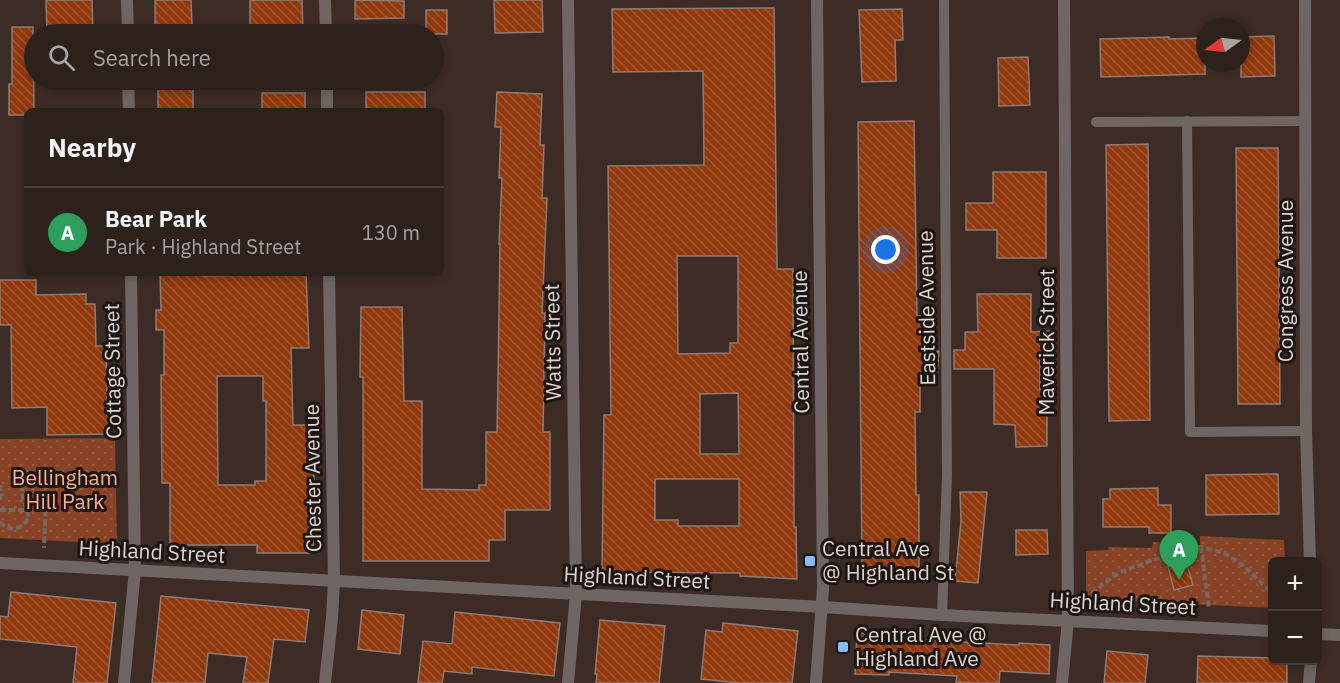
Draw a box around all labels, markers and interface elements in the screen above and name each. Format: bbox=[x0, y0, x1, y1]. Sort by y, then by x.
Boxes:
north arrow bbox=[1196, 18, 1250, 72]
search box bbox=[24, 24, 444, 90]
icon: search bbox=[45, 41, 78, 74]
text: Search here bbox=[93, 43, 211, 72]
text: Nearby bbox=[48, 130, 136, 164]
street label: Congress Avenue bbox=[1271, 200, 1299, 362]
text: Bear Park bbox=[105, 204, 207, 233]
text: A bbox=[61, 219, 74, 246]
text: 130 m bbox=[362, 219, 420, 246]
street label: Eastside Avenue bbox=[911, 230, 941, 386]
text: Park · Highland Street bbox=[105, 233, 301, 260]
your location bbox=[871, 235, 900, 264]
street label: Maverick Street bbox=[1032, 269, 1060, 415]
street label: Central Avenue bbox=[785, 270, 815, 414]
street label: Watts Street bbox=[537, 283, 567, 401]
street label: Cottage Street bbox=[97, 303, 127, 439]
street label: Chester Avenue bbox=[297, 404, 327, 552]
park label: Bellingham Hill Park bbox=[12, 463, 118, 515]
pin: A bbox=[1160, 530, 1198, 580]
street label: Highland Street bbox=[78, 533, 226, 569]
place label: Central Ave @ Highland St bbox=[822, 534, 954, 586]
marker: Central Ave @ Highland St bbox=[803, 554, 817, 568]
map controls bbox=[1268, 557, 1322, 665]
button: + bbox=[1268, 557, 1322, 611]
street label: Highland Street bbox=[563, 559, 711, 595]
street label: Highland Street bbox=[1049, 585, 1197, 621]
button: − bbox=[1268, 611, 1322, 665]
place label: Central Ave @ Highland Ave bbox=[855, 620, 987, 672]
marker: Central Ave @ Highland Ave bbox=[836, 640, 850, 654]

